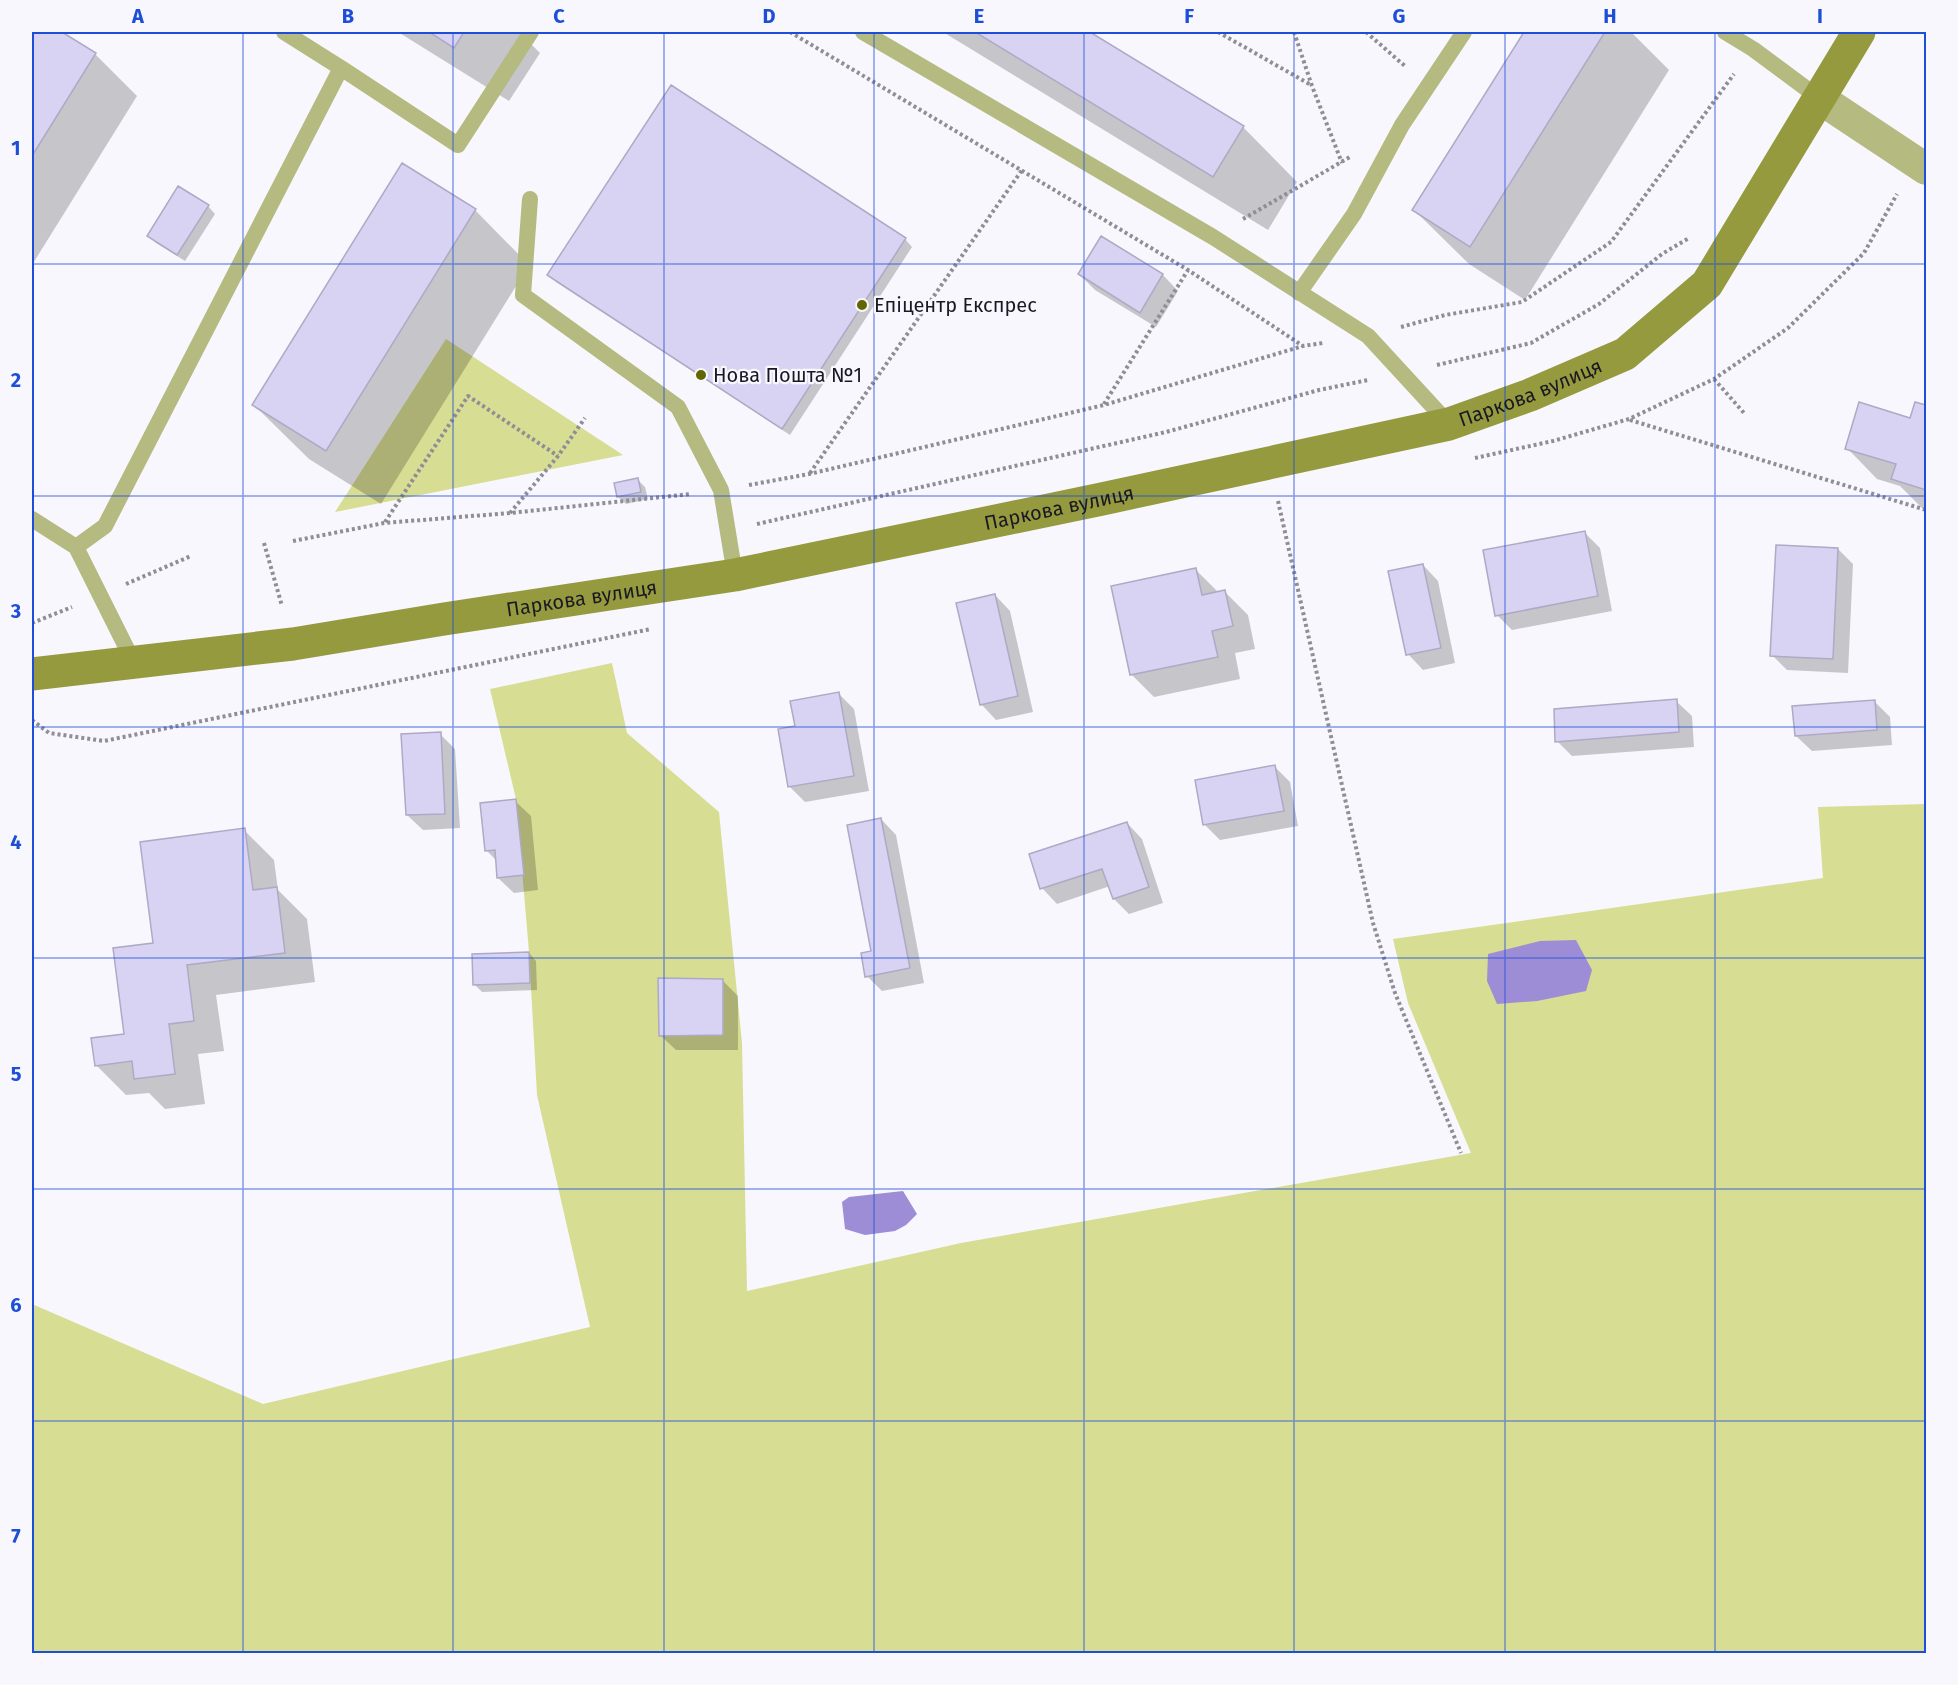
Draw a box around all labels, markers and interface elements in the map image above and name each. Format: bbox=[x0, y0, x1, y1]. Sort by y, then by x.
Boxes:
text: A bbox=[131, 4, 145, 28]
text: B bbox=[342, 4, 354, 28]
text: C bbox=[553, 4, 565, 28]
text: D bbox=[762, 4, 776, 28]
text: E bbox=[974, 4, 984, 28]
text: F bbox=[1184, 4, 1194, 28]
text: G bbox=[1393, 4, 1405, 28]
text: H bbox=[1603, 4, 1617, 28]
text: I bbox=[1817, 4, 1823, 28]
text: 1 bbox=[11, 136, 21, 160]
place label: Епіцентр Експрес bbox=[874, 293, 1037, 317]
marker: Епіцентр Експрес bbox=[855, 298, 869, 312]
street label: Паркова вулиця bbox=[1455, 353, 1606, 432]
place label: Нова Пошта №1 bbox=[713, 363, 862, 387]
text: 2 bbox=[11, 368, 21, 392]
marker: Нова Пошта №1 bbox=[694, 368, 708, 382]
street label: Паркова вулиця bbox=[982, 480, 1136, 535]
street label: Паркова вулиця bbox=[505, 575, 659, 621]
text: 3 bbox=[10, 599, 21, 623]
text: 4 bbox=[10, 830, 22, 854]
text: 5 bbox=[11, 1062, 22, 1086]
text: 6 bbox=[10, 1293, 22, 1317]
text: 7 bbox=[11, 1524, 21, 1548]

